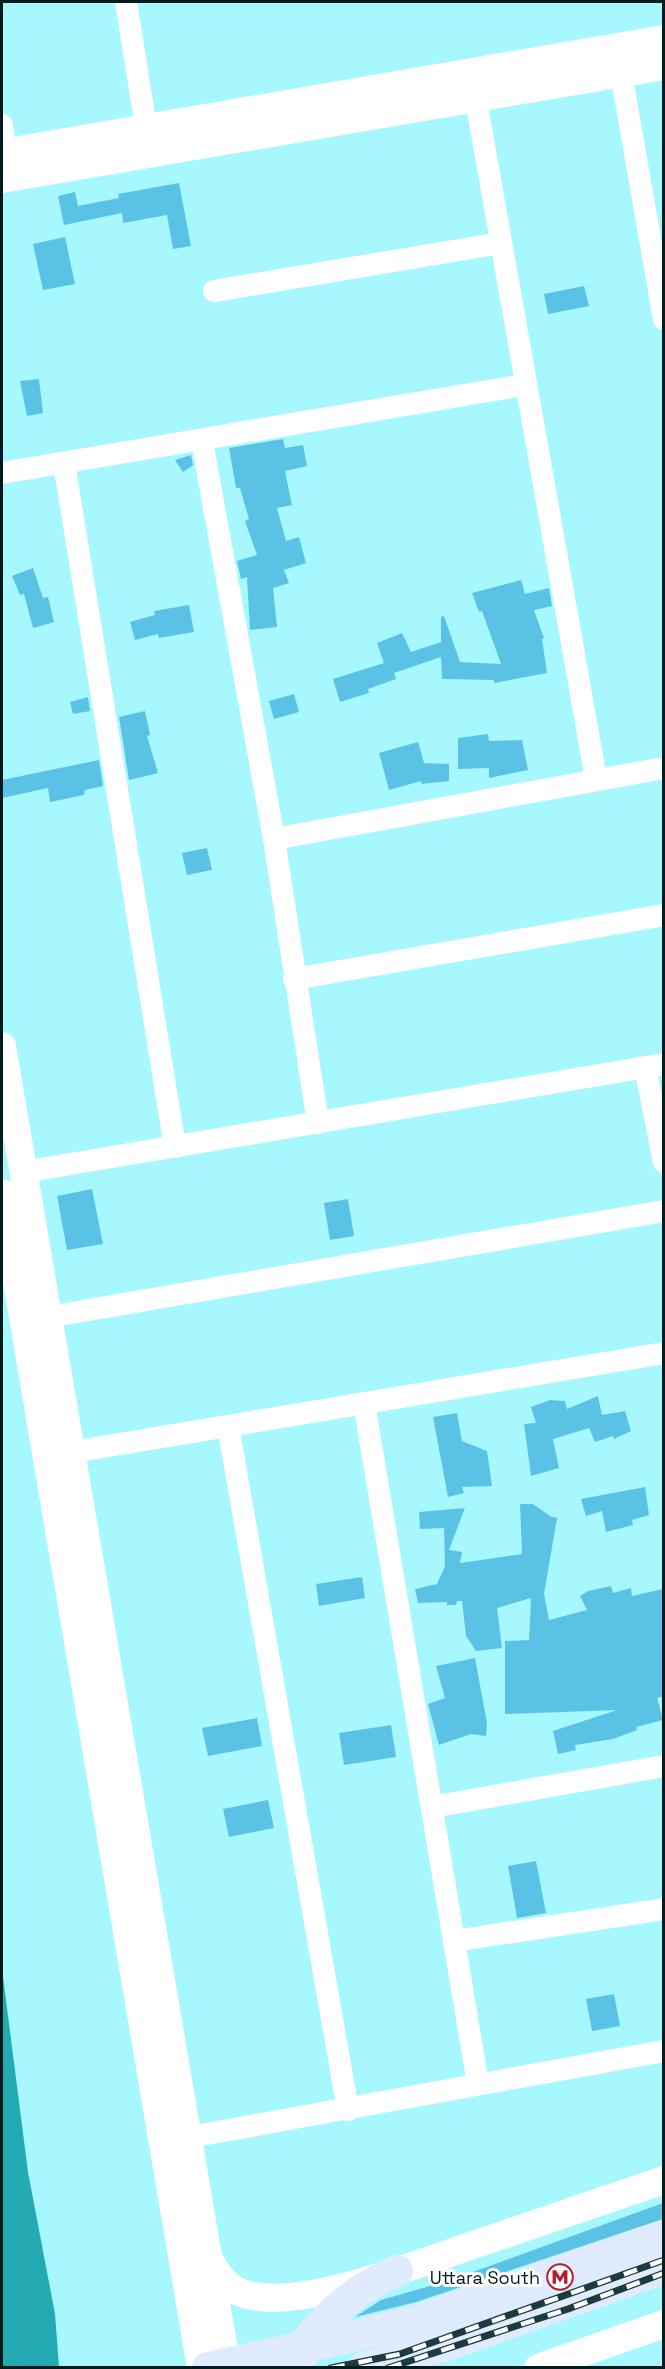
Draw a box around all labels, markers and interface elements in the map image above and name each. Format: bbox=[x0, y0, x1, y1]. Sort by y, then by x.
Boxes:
metro station icon: Uttara South bbox=[545, 2262, 575, 2292]
place label: Uttara South bbox=[430, 2266, 540, 2289]

